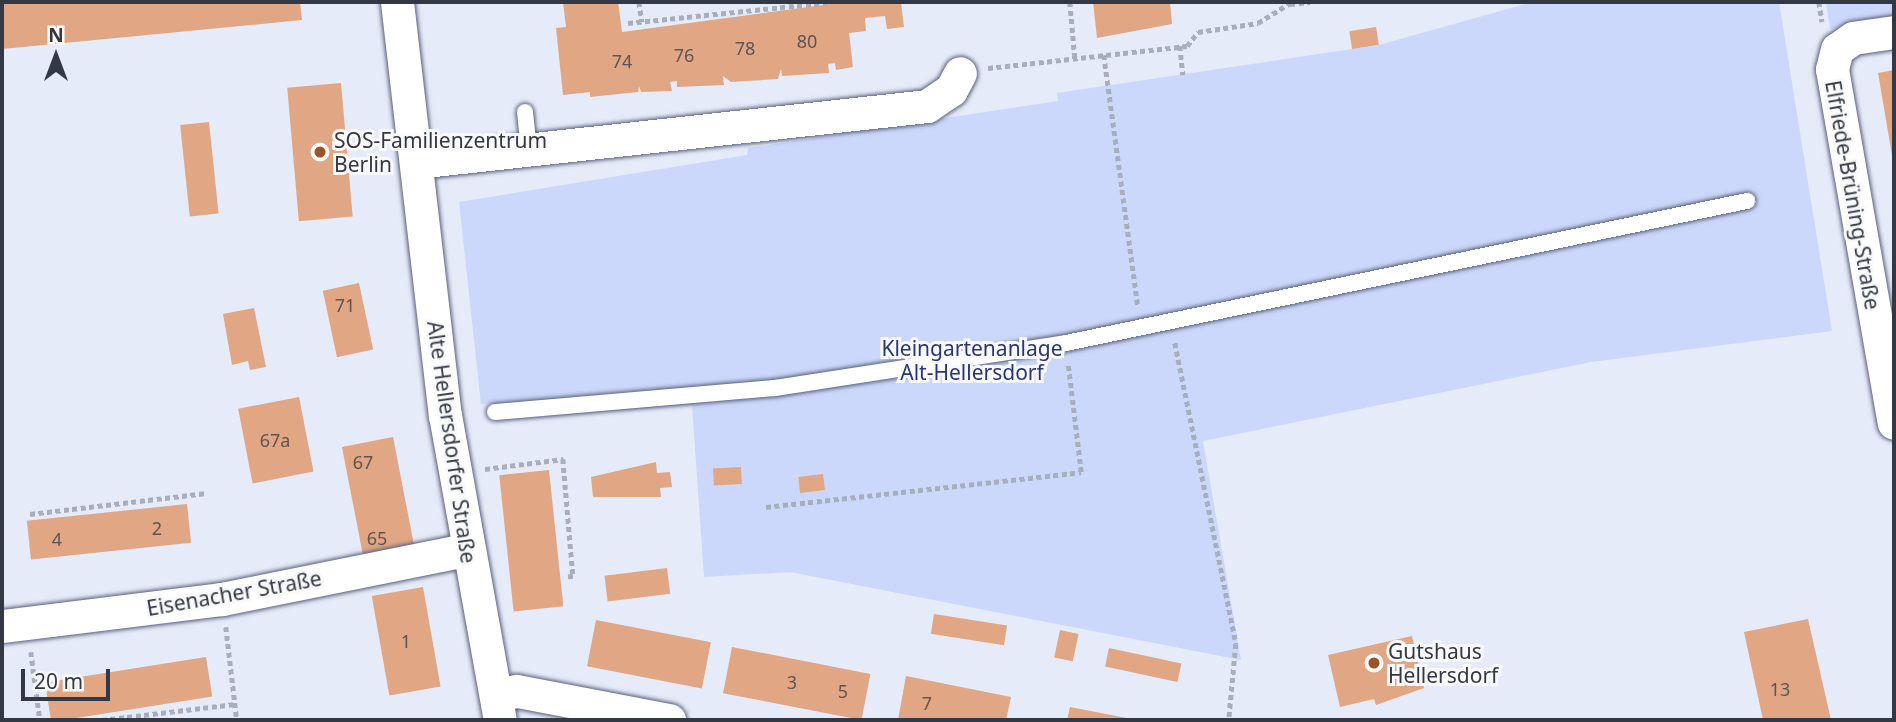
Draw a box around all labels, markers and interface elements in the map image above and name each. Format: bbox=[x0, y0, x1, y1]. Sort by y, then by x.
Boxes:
north arrow bbox=[21, 21, 91, 91]
text: N bbox=[48, 22, 64, 48]
house number: 80 bbox=[797, 30, 817, 52]
house number: 78 bbox=[735, 37, 755, 59]
house number: 76 bbox=[674, 44, 694, 66]
house number: 74 bbox=[612, 50, 632, 72]
street label: Elfriede-Brüning-Straße bbox=[1820, 78, 1886, 312]
place label: SOS-Familienzentrum Berlin bbox=[334, 127, 547, 177]
marker: SOS-Familienzentrum Berlin bbox=[312, 144, 328, 160]
house number: 71 bbox=[335, 294, 355, 316]
street label: Alte Hellersdorfer Straße bbox=[423, 319, 481, 565]
park label: Kleingartenanlage Alt-Hellersdorf bbox=[881, 335, 1063, 385]
house number: 67a bbox=[260, 429, 290, 451]
house number: 67 bbox=[353, 451, 373, 473]
house number: 2 bbox=[152, 517, 162, 539]
house number: 65 bbox=[367, 527, 387, 549]
house number: 4 bbox=[52, 528, 62, 550]
street label: Eisenacher Straße bbox=[145, 565, 323, 621]
house number: 1 bbox=[401, 630, 411, 652]
place label: Gutshaus Hellersdorf bbox=[1388, 638, 1498, 688]
marker: Gutshaus Hellersdorf bbox=[1366, 655, 1382, 671]
scale bar bbox=[24, 656, 114, 700]
text: 20 m bbox=[34, 667, 83, 695]
house number: 3 bbox=[787, 671, 797, 693]
house number: 13 bbox=[1770, 678, 1790, 700]
house number: 5 bbox=[838, 680, 848, 702]
house number: 7 bbox=[922, 692, 932, 714]

